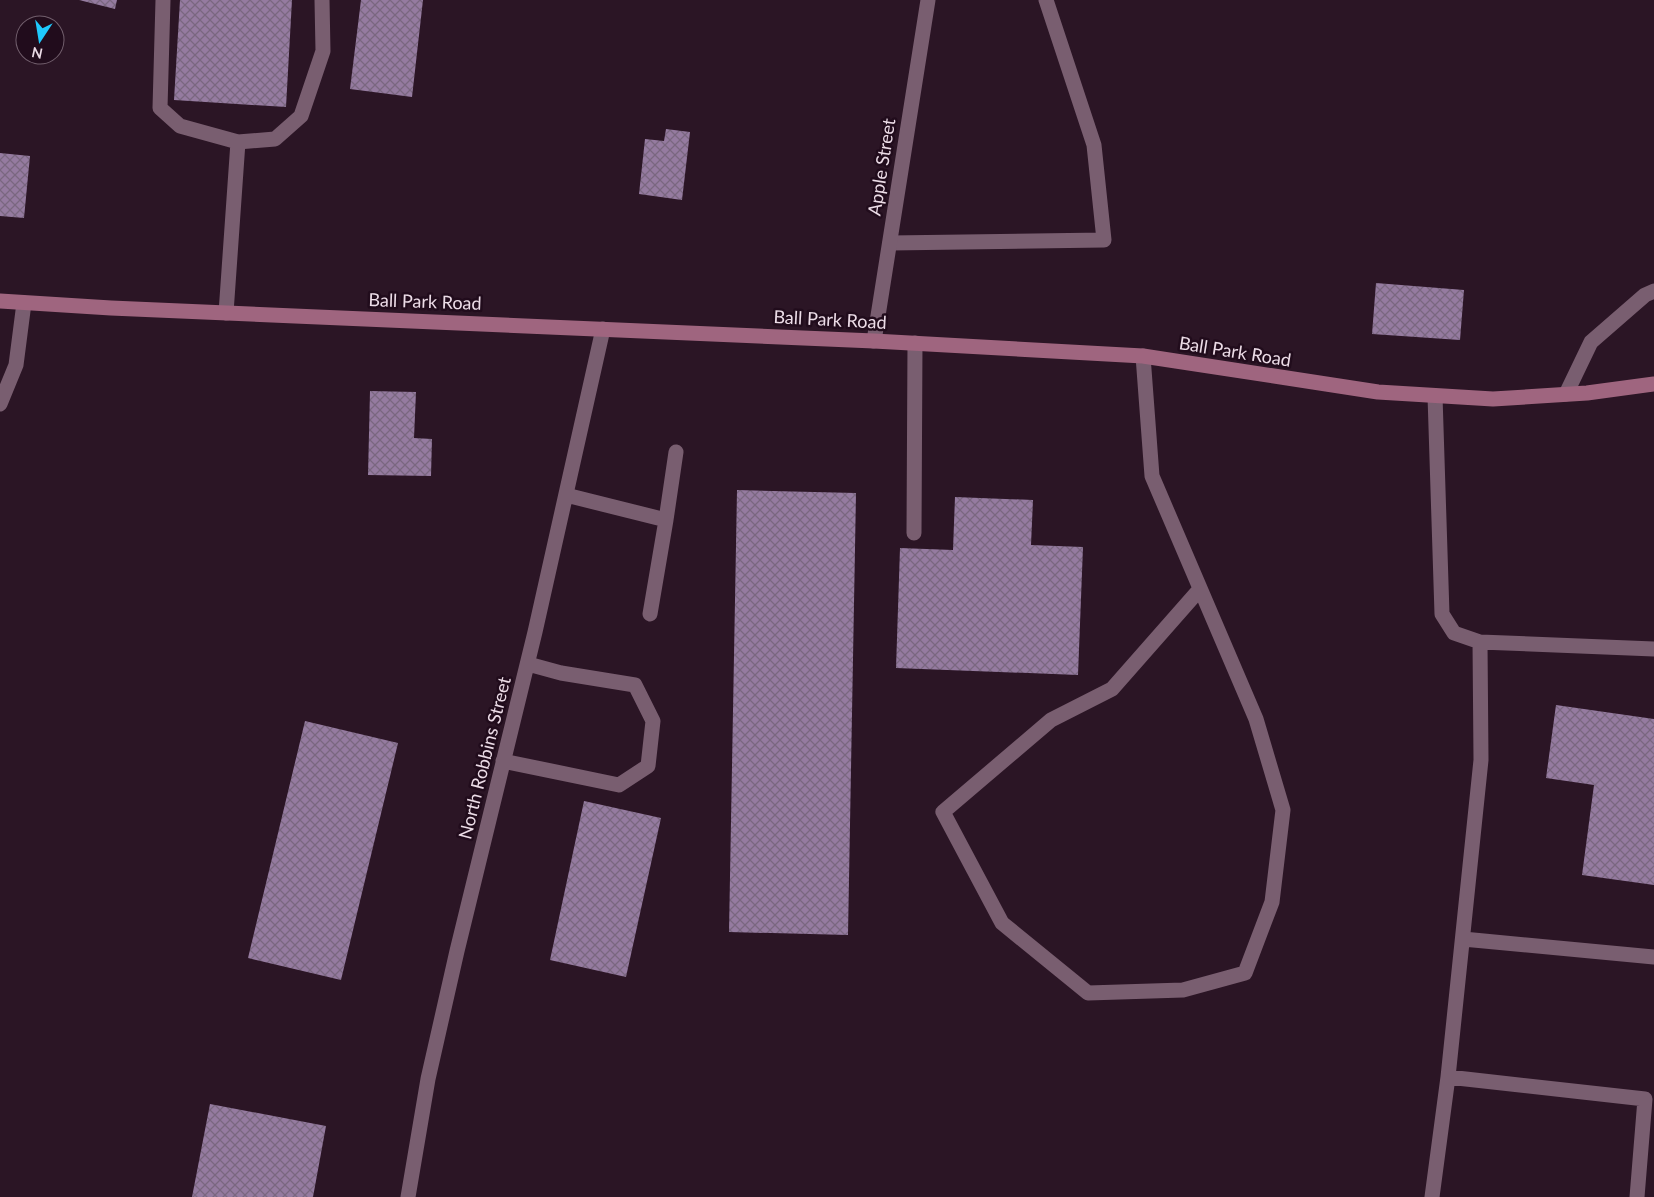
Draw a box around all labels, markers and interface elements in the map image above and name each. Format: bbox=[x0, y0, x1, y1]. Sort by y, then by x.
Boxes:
north arrow bbox=[15, 15, 65, 65]
text: N bbox=[30, 44, 44, 63]
street label: Apple Street bbox=[862, 116, 900, 217]
street label: Ball Park Road bbox=[368, 288, 482, 314]
street label: Ball Park Road bbox=[773, 305, 887, 333]
street label: Ball Park Road bbox=[1178, 331, 1293, 371]
street label: North Robbins Street bbox=[453, 674, 515, 841]

